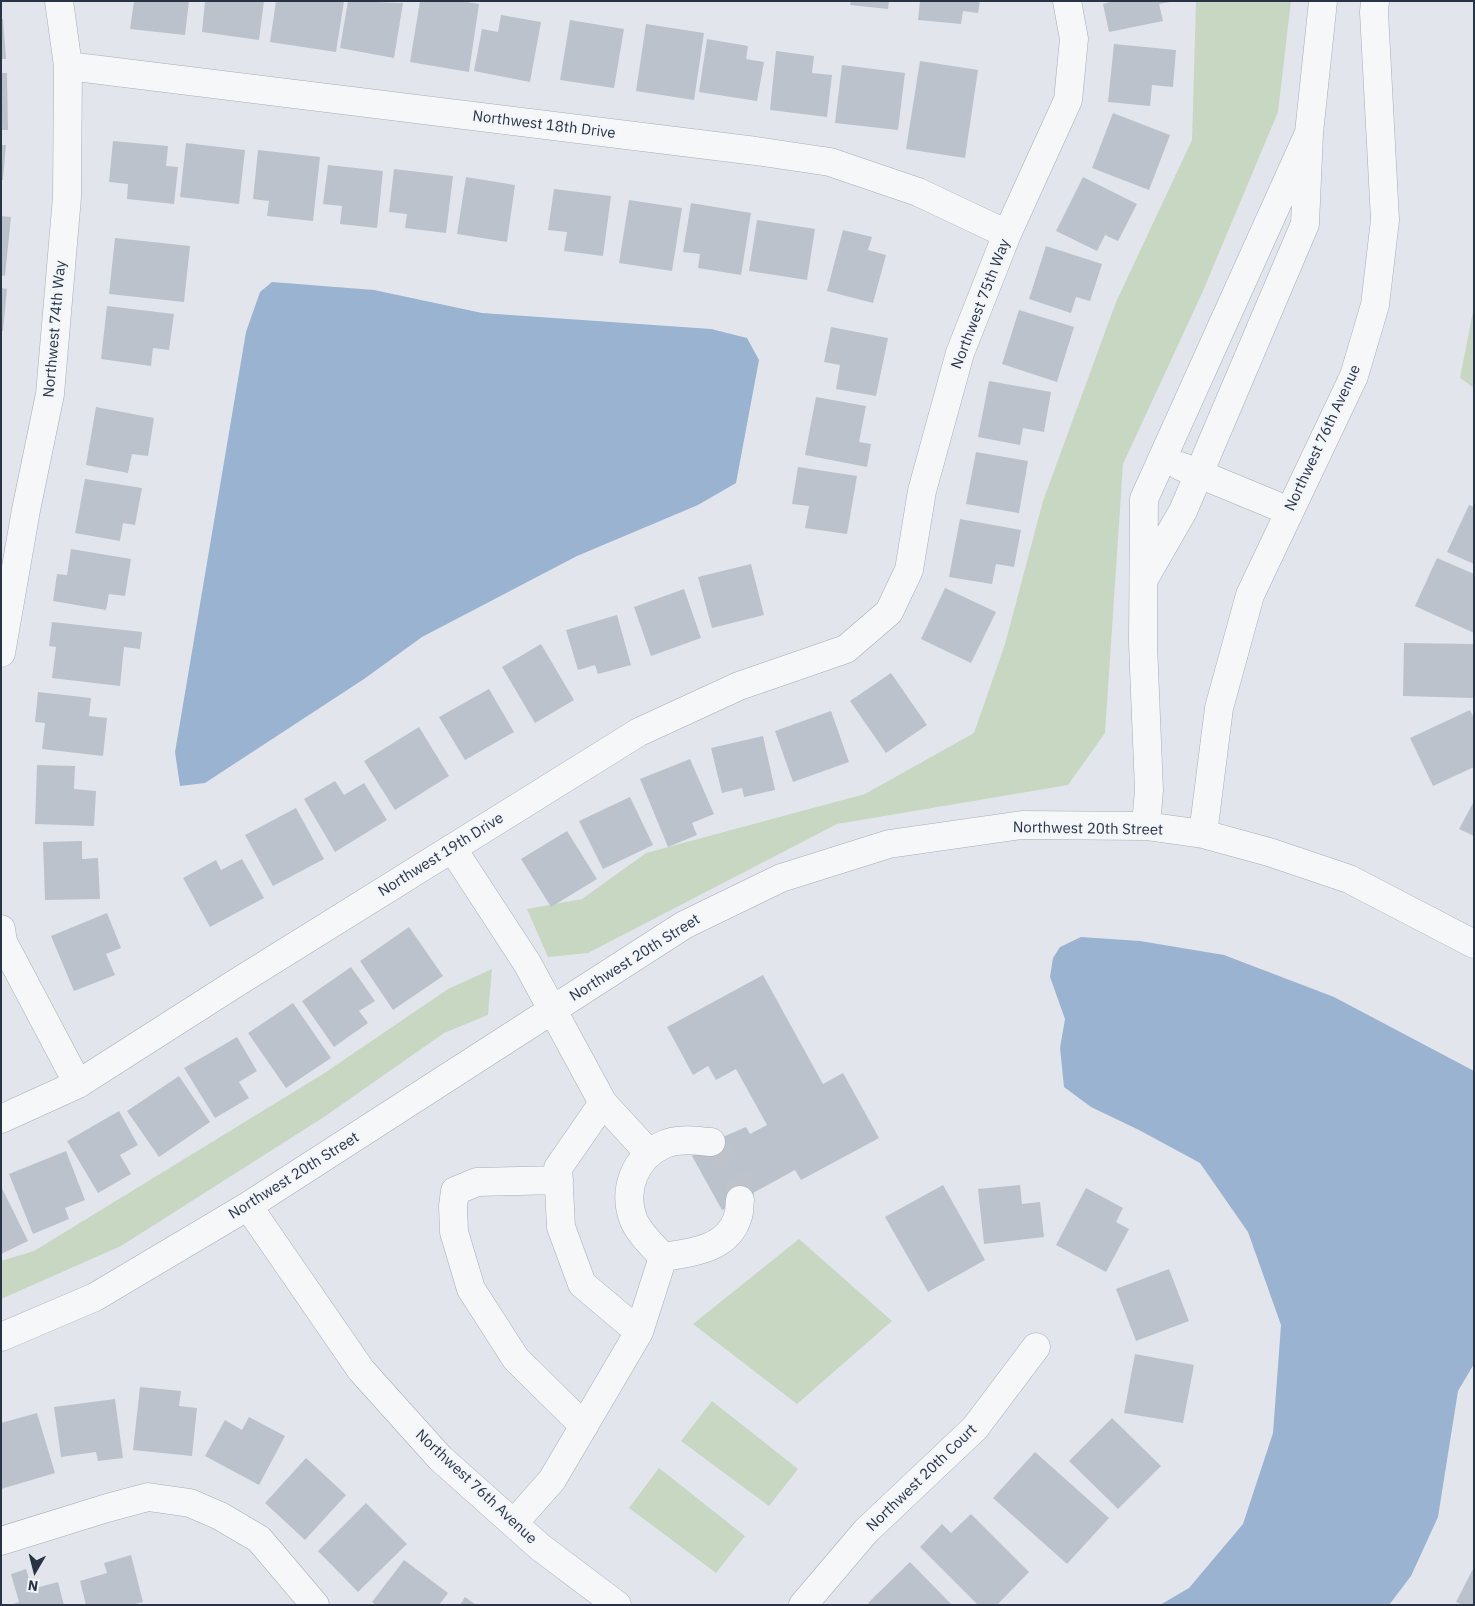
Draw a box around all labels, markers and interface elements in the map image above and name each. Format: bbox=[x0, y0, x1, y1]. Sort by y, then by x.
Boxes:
street label: Northwest 18th Drive bbox=[471, 107, 617, 143]
street label: Northwest 75th Way bbox=[948, 236, 1014, 372]
street label: Northwest 74th Way bbox=[40, 260, 70, 398]
street label: Northwest 76th Avenue bbox=[1281, 362, 1365, 514]
street label: Northwest 19th Drive bbox=[375, 809, 507, 901]
street label: Northwest 20th Street bbox=[1013, 819, 1163, 839]
street label: Northwest 20th Street bbox=[566, 911, 704, 1005]
street label: Northwest 20th Street bbox=[225, 1129, 363, 1223]
street label: Northwest 20th Court bbox=[863, 1421, 981, 1535]
street label: Northwest 76th Avenue bbox=[412, 1426, 540, 1548]
north arrow bbox=[10, 1546, 60, 1596]
text: N bbox=[27, 1576, 39, 1595]

